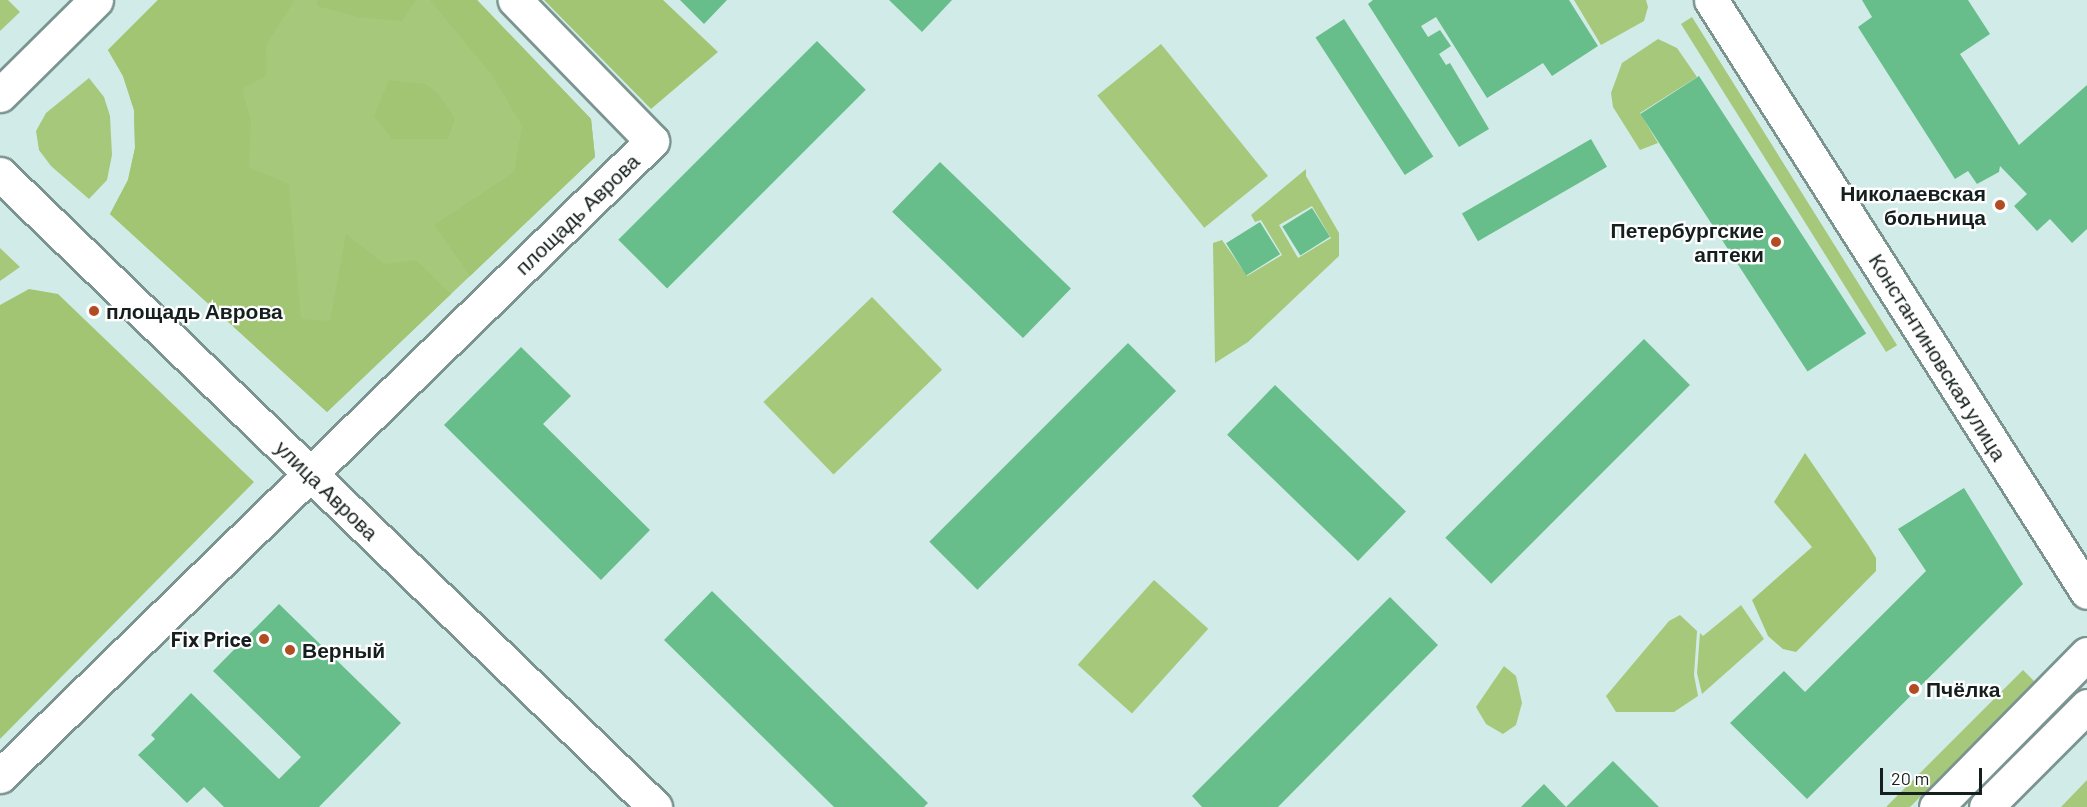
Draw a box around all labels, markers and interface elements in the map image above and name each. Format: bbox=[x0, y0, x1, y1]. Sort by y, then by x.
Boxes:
street label: площадь Аврова bbox=[510, 148, 644, 280]
place label: Николаевская больница bbox=[1840, 180, 1986, 230]
marker: Николаевская больница bbox=[1991, 196, 2009, 214]
place label: Петербургские аптеки bbox=[1611, 217, 1764, 267]
marker: Петербургские аптеки bbox=[1769, 235, 1783, 249]
street label: Константиновская улица bbox=[1864, 249, 2012, 465]
place label: площадь Аврова bbox=[106, 298, 283, 324]
marker: площадь Аврова bbox=[87, 304, 101, 318]
street label: улица Аврова bbox=[270, 435, 384, 545]
place label: Fix Price bbox=[171, 626, 252, 652]
marker: Fix Price bbox=[257, 632, 271, 646]
place label: Верный bbox=[302, 637, 385, 663]
marker: Верный bbox=[283, 643, 297, 657]
place label: Пчёлка bbox=[1926, 676, 2000, 702]
marker: Пчёлка bbox=[1907, 682, 1921, 696]
scale bar bbox=[1883, 756, 1985, 794]
text: 20 m bbox=[1891, 767, 1929, 789]

